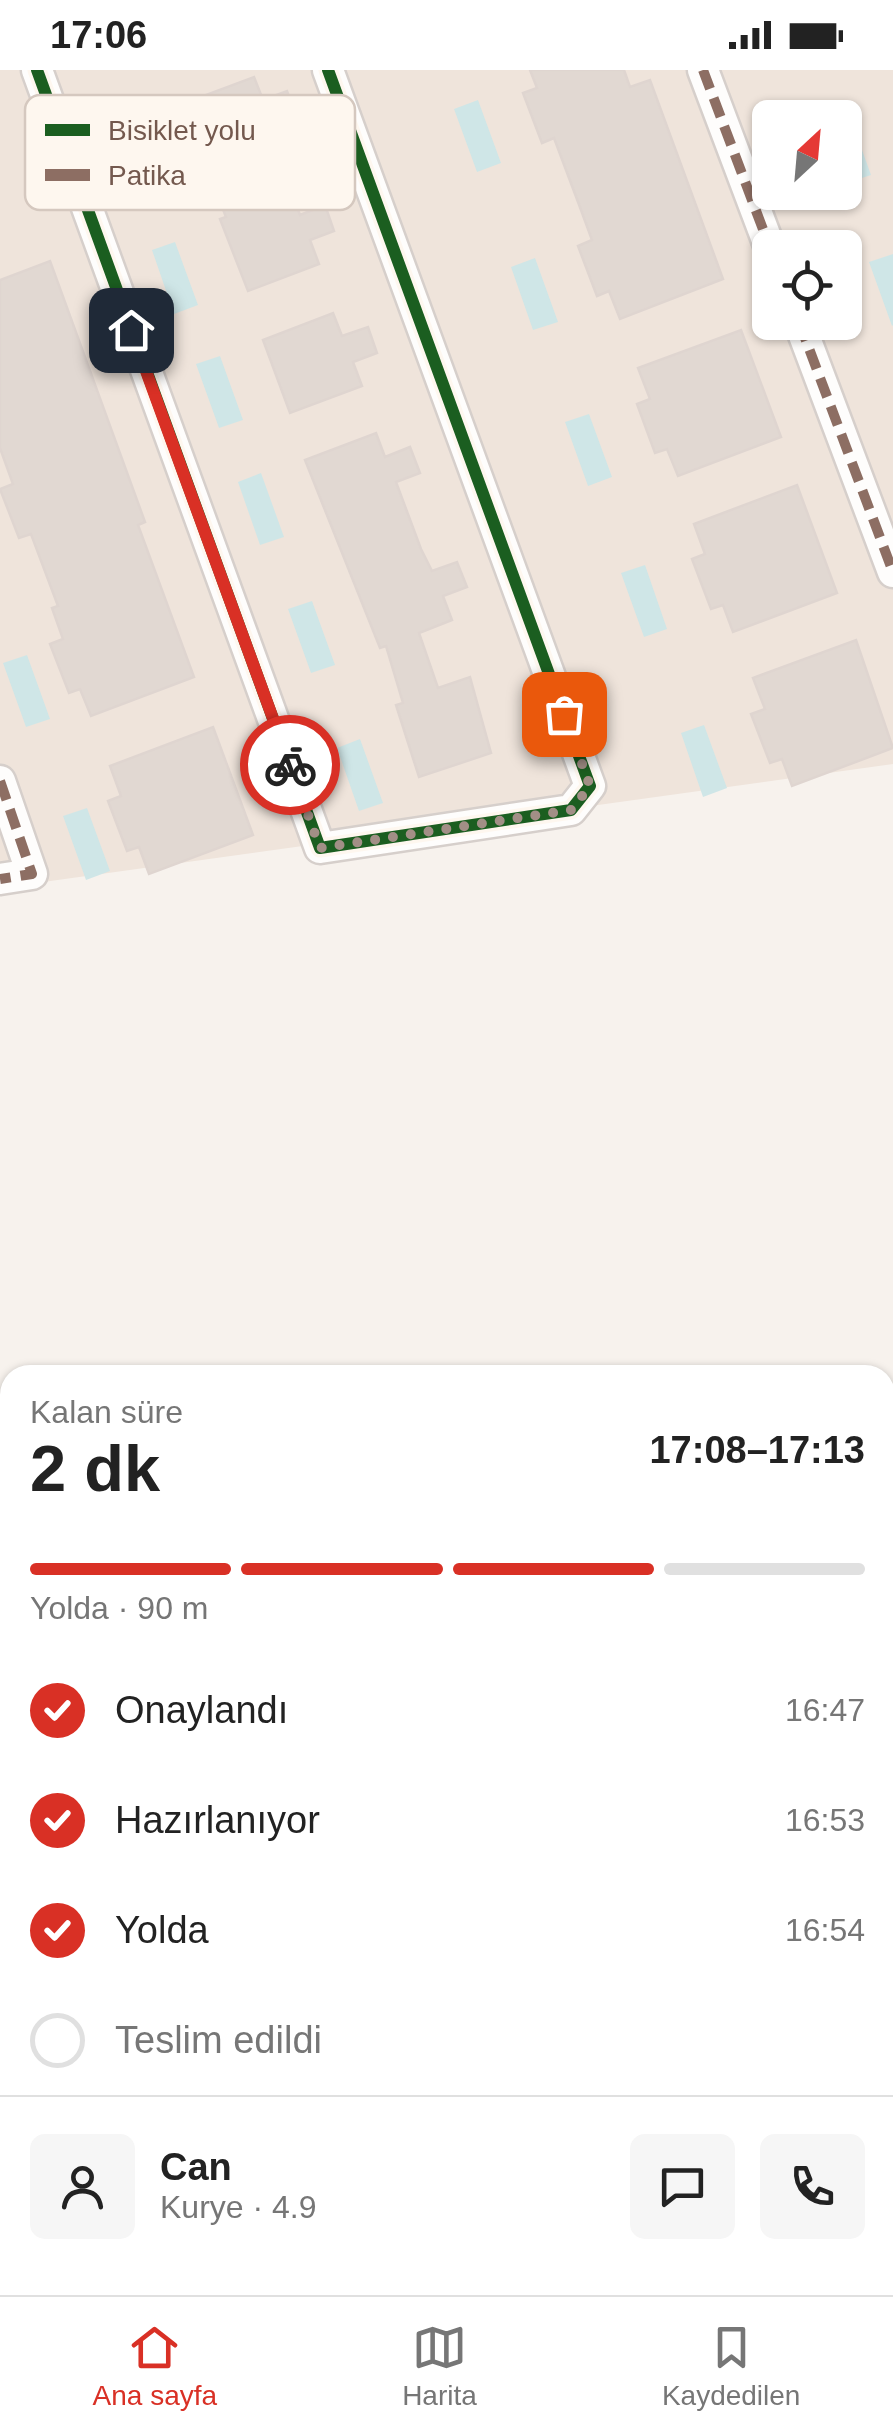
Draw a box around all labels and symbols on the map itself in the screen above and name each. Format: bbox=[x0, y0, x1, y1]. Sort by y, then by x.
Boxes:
legend bbox=[25, 95, 355, 210]
north arrow bbox=[752, 100, 862, 210]
text: Bisiklet yolu bbox=[108, 115, 256, 146]
text: Patika bbox=[108, 160, 186, 191]
pin bbox=[89, 288, 174, 373]
pin bbox=[522, 672, 607, 757]
courier bbox=[240, 715, 340, 815]

